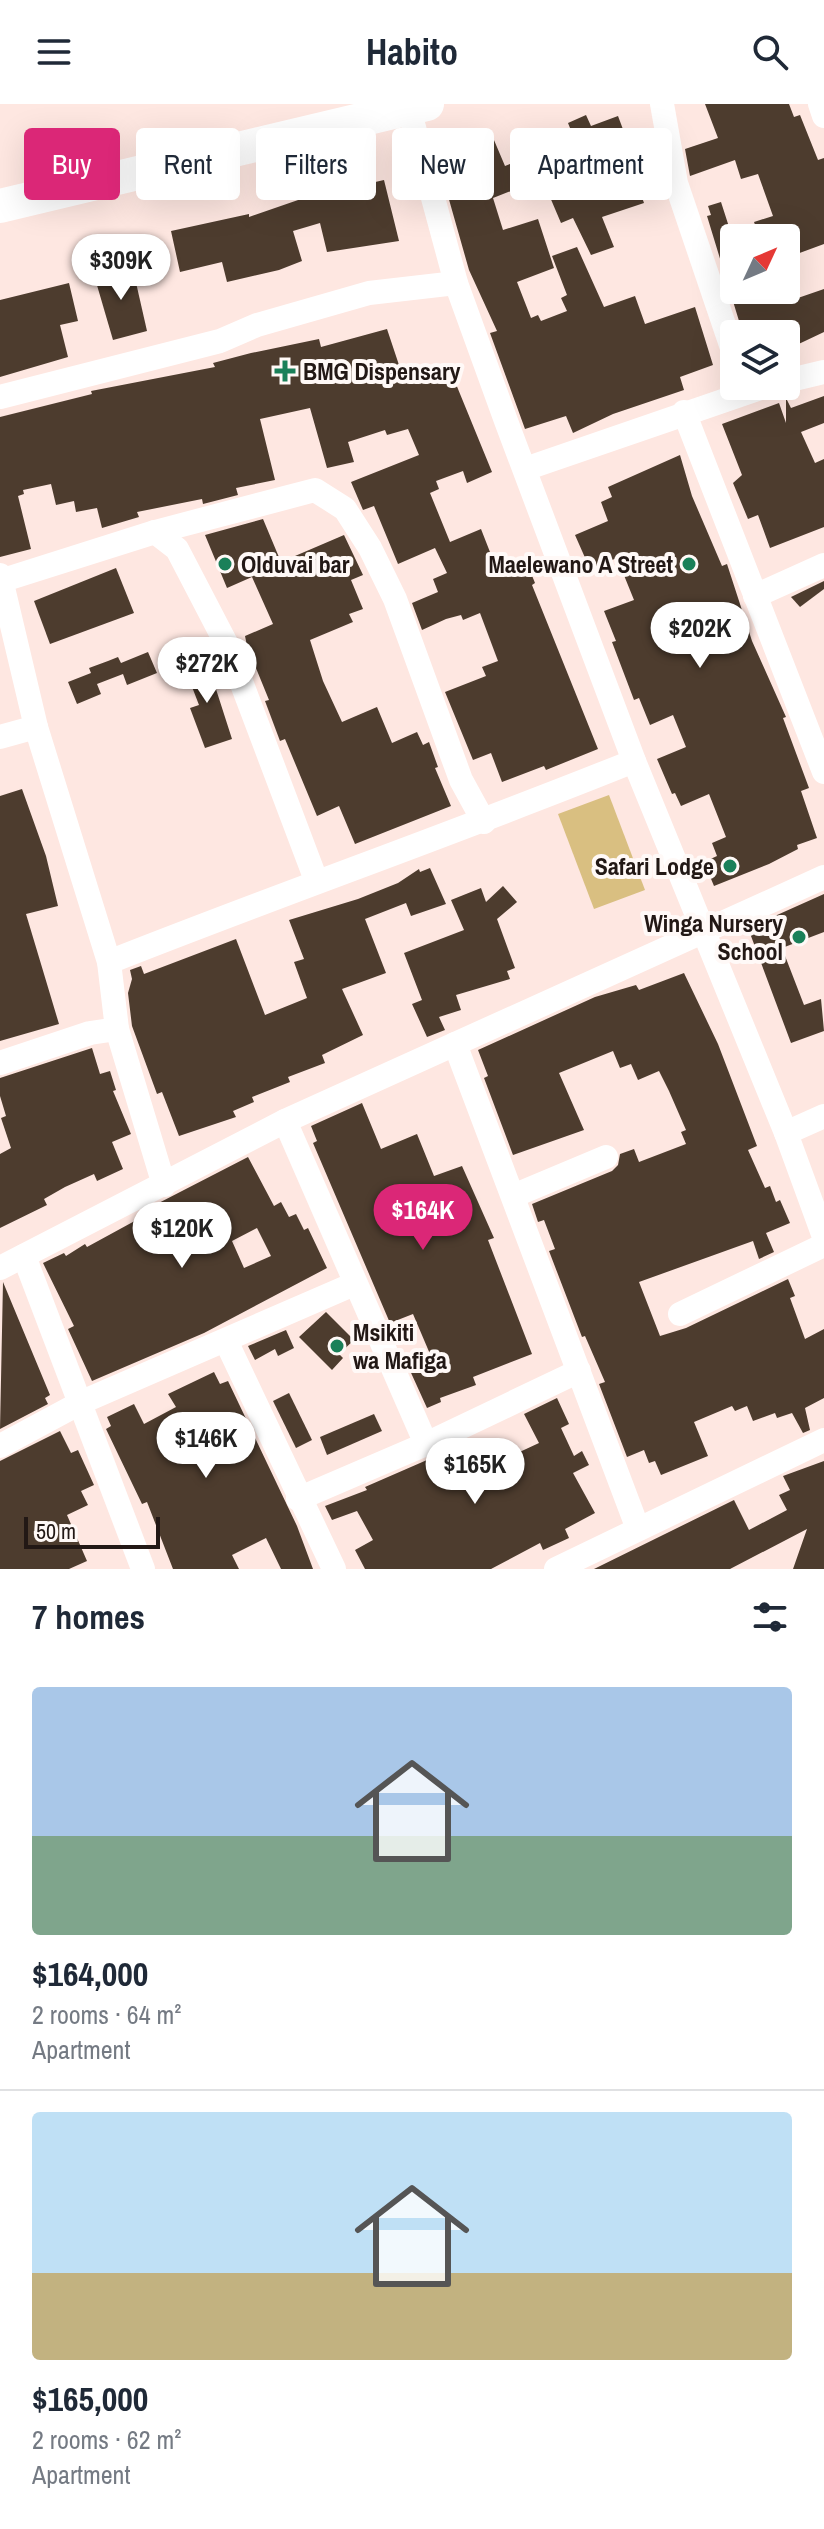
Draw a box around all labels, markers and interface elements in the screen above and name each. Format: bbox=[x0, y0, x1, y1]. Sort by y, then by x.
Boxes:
text: Habito bbox=[366, 28, 458, 76]
icon: menu bbox=[32, 30, 76, 74]
icon: search bbox=[748, 30, 792, 74]
chip: Buy bbox=[24, 128, 120, 200]
chip: Rent bbox=[136, 128, 240, 200]
chip: Filters bbox=[256, 128, 376, 200]
chip: New bbox=[392, 128, 494, 200]
chip: Apartment bbox=[510, 128, 672, 200]
north arrow bbox=[720, 224, 800, 304]
map controls bbox=[720, 224, 800, 400]
pin: $309K bbox=[65, 234, 177, 302]
text: $309K bbox=[90, 242, 152, 277]
button: layers bbox=[720, 320, 800, 400]
place label: BMG Dispensary bbox=[303, 355, 461, 387]
marker: BMG Dispensary bbox=[274, 360, 296, 382]
place label: Olduvai bar bbox=[241, 548, 350, 580]
place label: Maelewano A Street bbox=[489, 548, 673, 580]
marker: Olduvai bar bbox=[216, 555, 234, 573]
marker: Maelewano A Street bbox=[680, 555, 698, 573]
pin: $202K bbox=[644, 602, 756, 670]
text: $202K bbox=[669, 610, 731, 645]
pin: $272K bbox=[151, 637, 263, 705]
text: $272K bbox=[176, 645, 238, 680]
place label: Safari Lodge bbox=[595, 850, 714, 882]
marker: Safari Lodge bbox=[721, 857, 739, 875]
place label: Winga Nursery School bbox=[644, 907, 783, 967]
marker: Winga Nursery School bbox=[790, 928, 808, 946]
pin: $164K bbox=[367, 1184, 479, 1252]
text: $164K bbox=[392, 1192, 454, 1227]
pin: $120K bbox=[126, 1202, 238, 1270]
text: $120K bbox=[151, 1210, 213, 1245]
place label: Msikiti wa Mafiga bbox=[353, 1316, 447, 1376]
marker: Msikiti wa Mafiga bbox=[328, 1337, 346, 1355]
pin: $146K bbox=[150, 1412, 262, 1480]
text: $146K bbox=[175, 1420, 237, 1455]
pin: $165K bbox=[419, 1438, 531, 1506]
text: $165K bbox=[444, 1446, 506, 1481]
scale bar bbox=[24, 1513, 160, 1549]
text: 50 m bbox=[36, 1516, 76, 1546]
text: 7 homes bbox=[32, 1594, 145, 1640]
icon: filters bbox=[748, 1595, 792, 1639]
icon: home bbox=[340, 1739, 484, 1883]
text: $164,000 bbox=[32, 1951, 148, 1997]
text: 2 rooms · 64 m² bbox=[32, 1997, 181, 2032]
text: Apartment bbox=[32, 2032, 130, 2067]
icon: home bbox=[340, 2164, 484, 2308]
text: $165,000 bbox=[32, 2376, 148, 2422]
text: 2 rooms · 62 m² bbox=[32, 2422, 181, 2457]
text: Apartment bbox=[32, 2457, 130, 2492]

